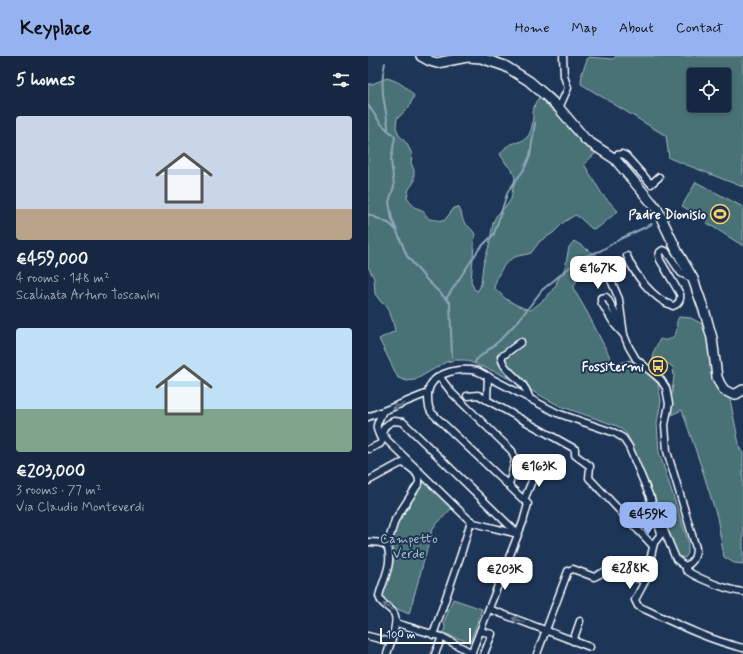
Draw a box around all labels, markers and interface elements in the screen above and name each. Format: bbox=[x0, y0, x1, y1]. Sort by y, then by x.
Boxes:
text: Keyplace bbox=[20, 16, 91, 41]
text: Home bbox=[515, 19, 549, 37]
text: Map bbox=[571, 19, 597, 37]
text: About bbox=[619, 19, 654, 37]
text: Contact bbox=[676, 19, 723, 37]
map controls bbox=[687, 68, 731, 112]
button: locate bbox=[687, 68, 731, 112]
text: 5 homes bbox=[16, 69, 75, 91]
icon: filters bbox=[330, 69, 352, 91]
icon: home bbox=[148, 142, 220, 214]
sports icon: Padre Dionisio bbox=[709, 203, 731, 225]
place label: Padre Dionisio bbox=[628, 207, 706, 224]
text: €459,000 bbox=[16, 248, 88, 270]
pin: €167K bbox=[570, 256, 626, 290]
text: €167K bbox=[579, 260, 617, 277]
text: 4 rooms · 148 m² bbox=[16, 270, 110, 287]
text: Scalinata Arturo Toscanini bbox=[16, 287, 160, 304]
icon: home bbox=[148, 354, 220, 426]
bus stop icon: Fossitermi bbox=[647, 355, 669, 377]
place label: Fossitermi bbox=[582, 359, 644, 376]
one-way arrow bbox=[393, 403, 405, 410]
pin: €163K bbox=[511, 454, 567, 488]
text: €163K bbox=[521, 458, 557, 475]
text: €203,000 bbox=[16, 460, 85, 482]
text: 3 rooms · 77 m² bbox=[16, 482, 102, 499]
text: Via Claudio Monteverdi bbox=[16, 499, 145, 516]
pin: €459K bbox=[620, 502, 676, 536]
text: €459K bbox=[628, 506, 668, 523]
park label: Campetto Verde bbox=[380, 531, 438, 563]
pin: €288K bbox=[602, 556, 658, 590]
pin: €203K bbox=[477, 557, 533, 591]
text: €288K bbox=[611, 560, 649, 577]
text: €203K bbox=[487, 561, 523, 578]
one-way arrow bbox=[382, 603, 393, 612]
one-way arrow bbox=[512, 615, 524, 623]
scale bar bbox=[380, 626, 471, 645]
text: 100 m bbox=[386, 628, 416, 642]

